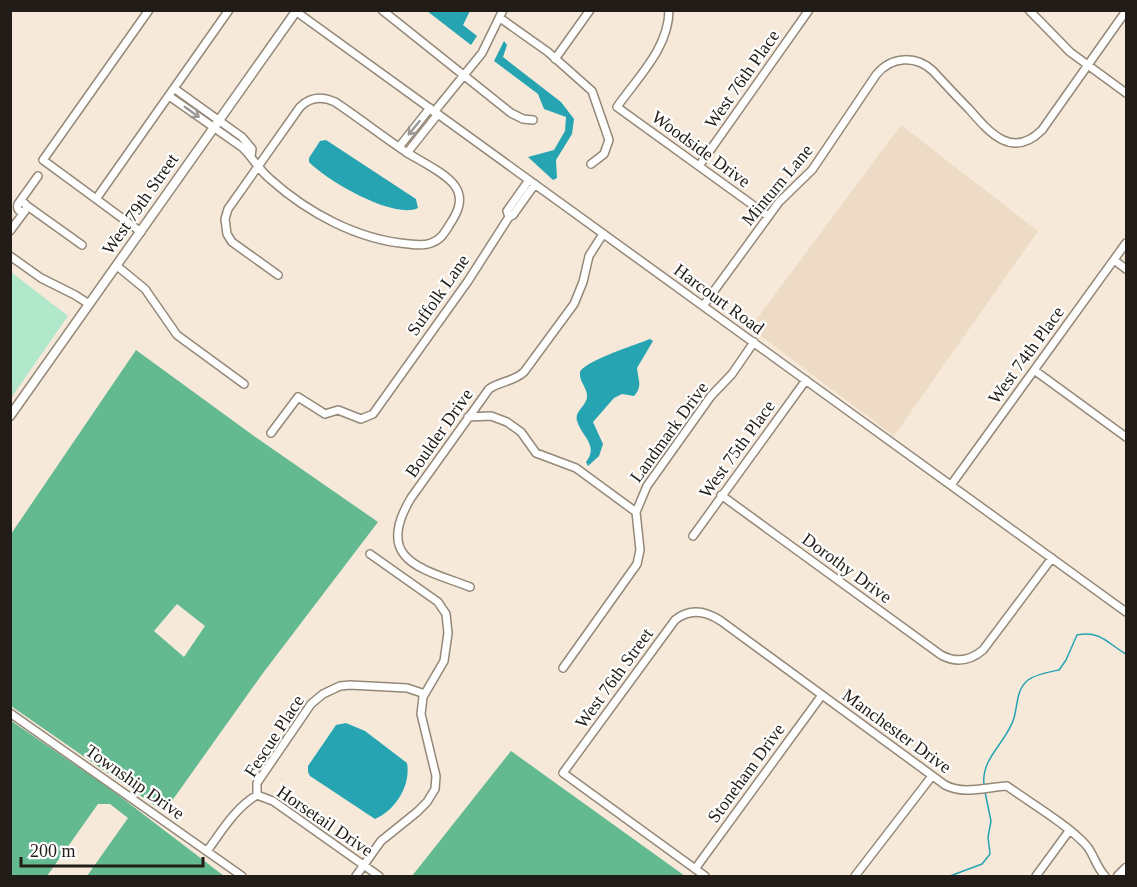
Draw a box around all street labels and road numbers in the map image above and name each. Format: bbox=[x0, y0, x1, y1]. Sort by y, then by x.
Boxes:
street label: West 76th Place bbox=[701, 26, 783, 132]
street label: Woodside Drive bbox=[648, 107, 754, 191]
street label: Minturn Lane bbox=[737, 140, 817, 230]
street label: West 79th Street bbox=[98, 150, 182, 258]
street label: Suffolk Lane bbox=[403, 251, 473, 339]
street label: Harcourt Road bbox=[670, 260, 768, 338]
street label: West 74th Place bbox=[984, 302, 1068, 408]
street label: Landmark Drive bbox=[626, 378, 712, 486]
street label: Boulder Drive bbox=[401, 385, 477, 481]
street label: West 75th Place bbox=[695, 396, 779, 502]
street label: Dorothy Drive bbox=[798, 529, 896, 607]
street label: West 76th Street bbox=[571, 624, 657, 732]
street label: Manchester Drive bbox=[839, 685, 955, 777]
street label: Fescue Place bbox=[240, 691, 308, 781]
street label: Stoneham Drive bbox=[703, 720, 789, 826]
street label: Township Drive bbox=[82, 740, 188, 824]
street label: Horsetail Drive bbox=[273, 782, 377, 860]

